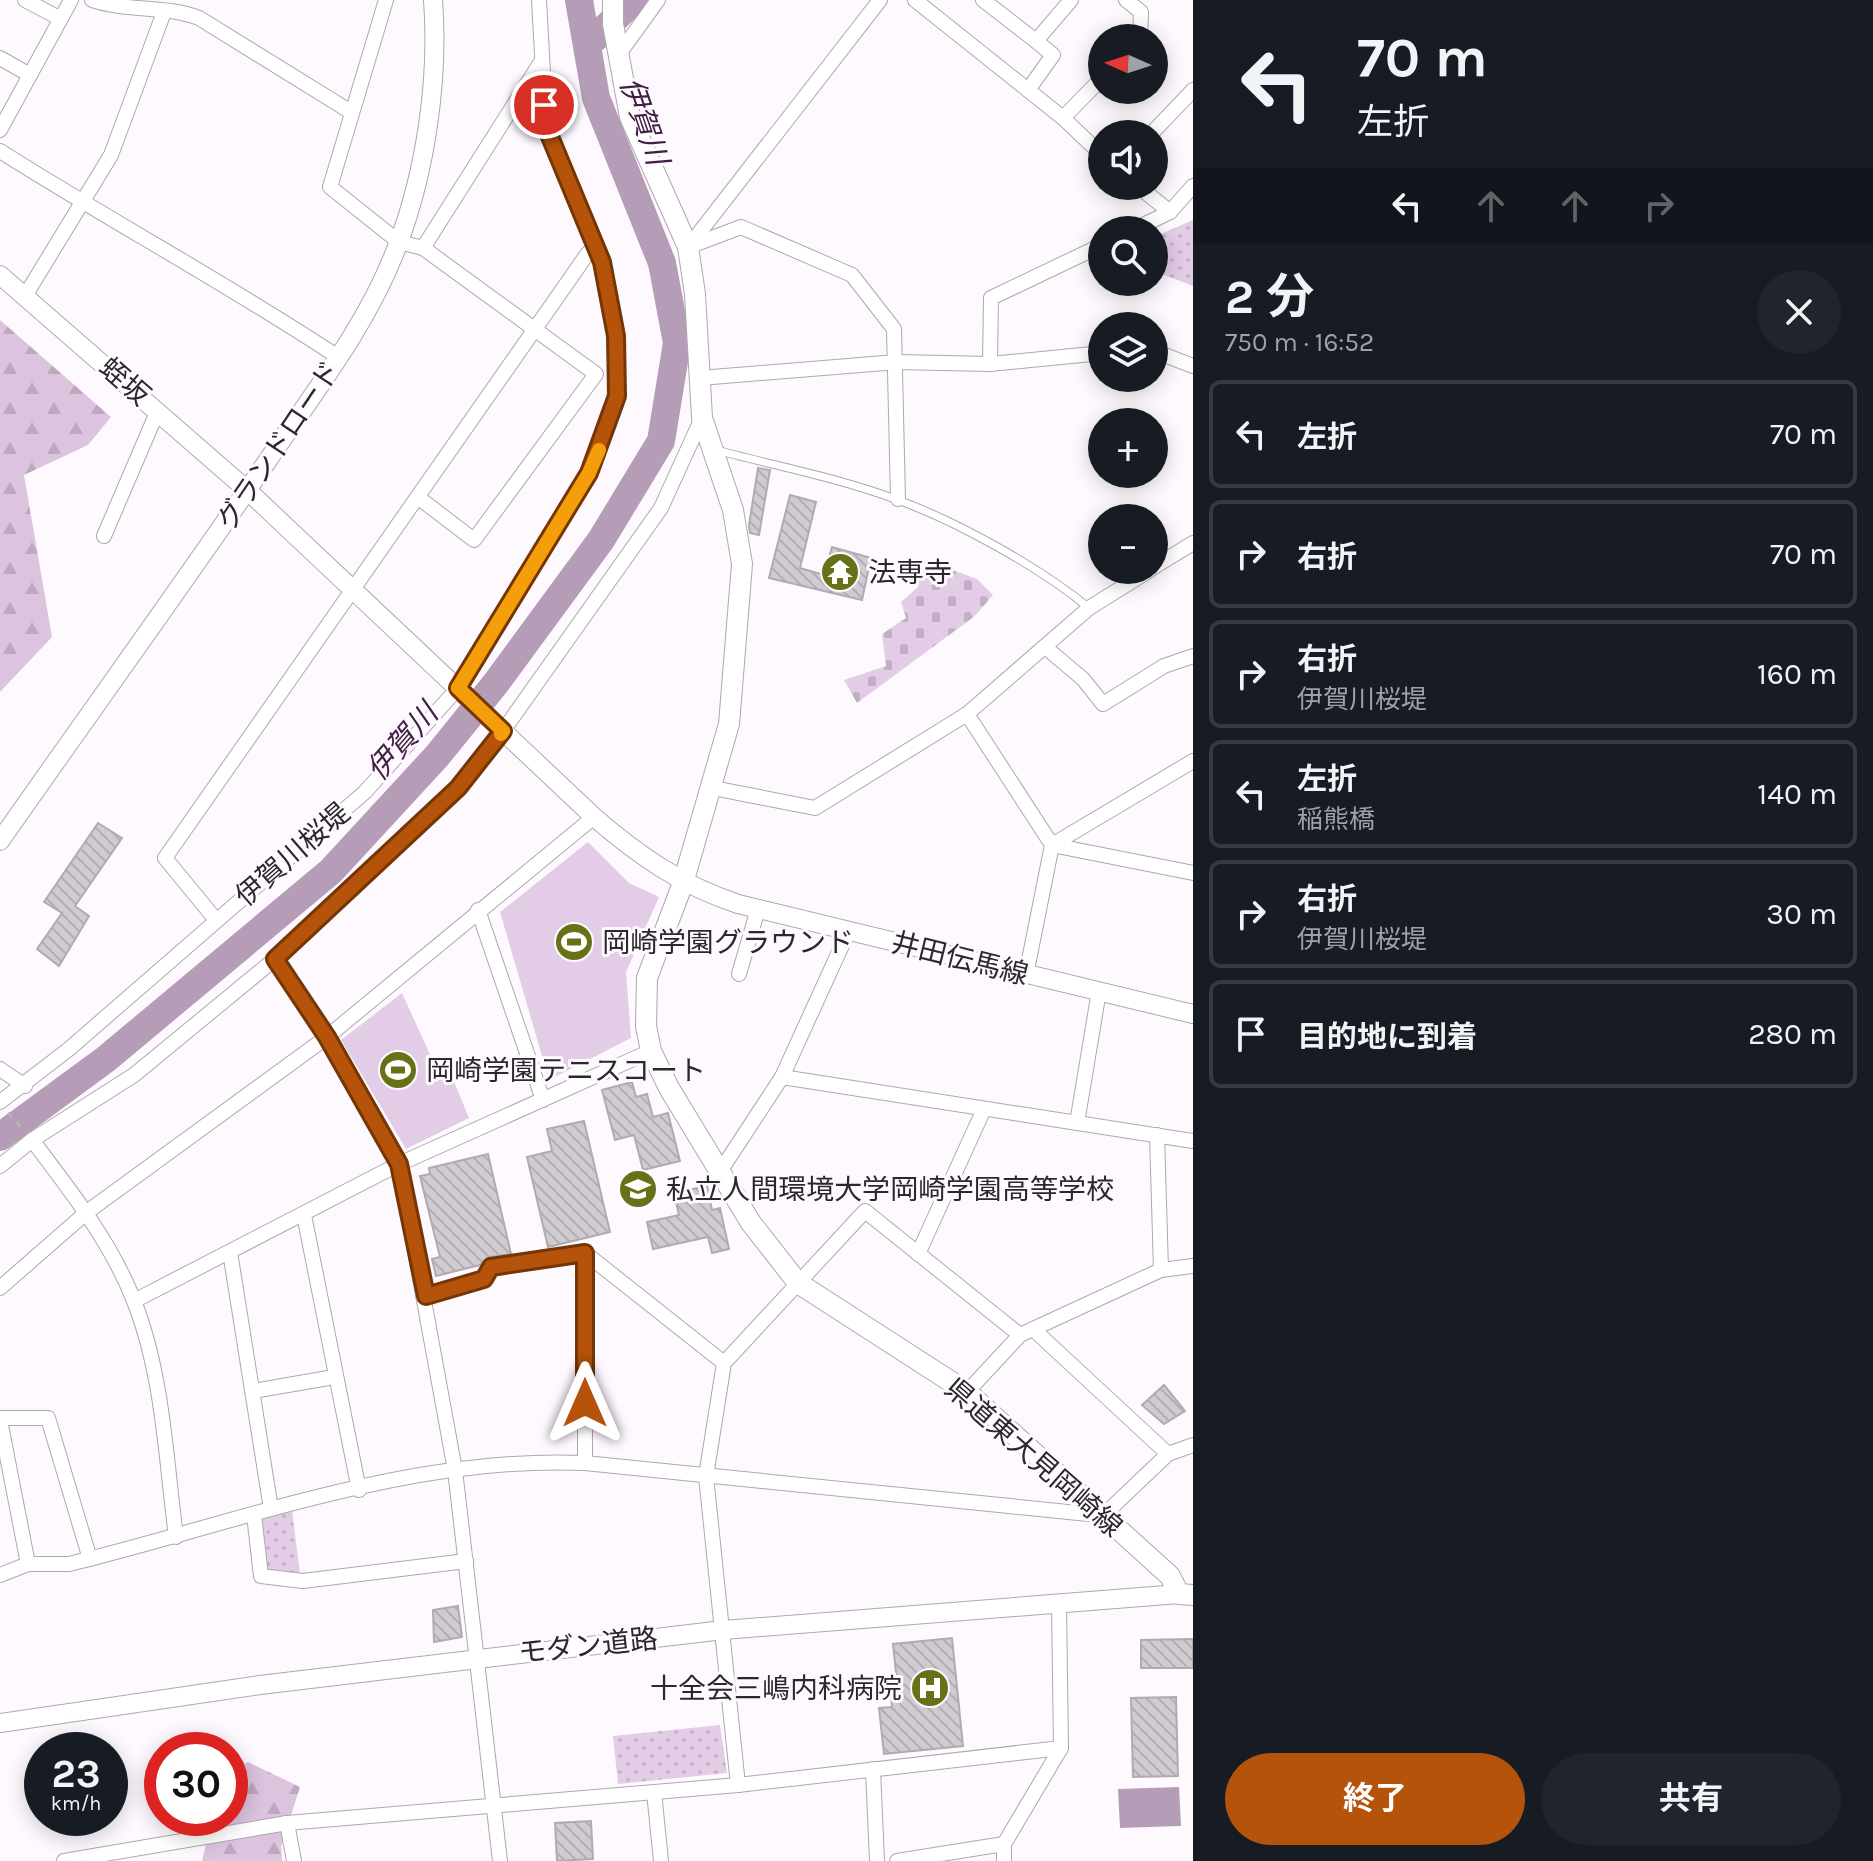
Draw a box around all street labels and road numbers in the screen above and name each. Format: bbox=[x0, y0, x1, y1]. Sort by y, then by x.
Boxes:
street label: 蛭坂 bbox=[93, 351, 157, 412]
street label: グランドロード bbox=[210, 355, 347, 536]
street label: 伊賀川桜堤 bbox=[229, 796, 356, 913]
street label: 井田伝馬線 bbox=[888, 926, 1032, 991]
street label: 県道東大見岡崎線 bbox=[938, 1371, 1129, 1543]
street label: モダン道路 bbox=[517, 1622, 659, 1669]

